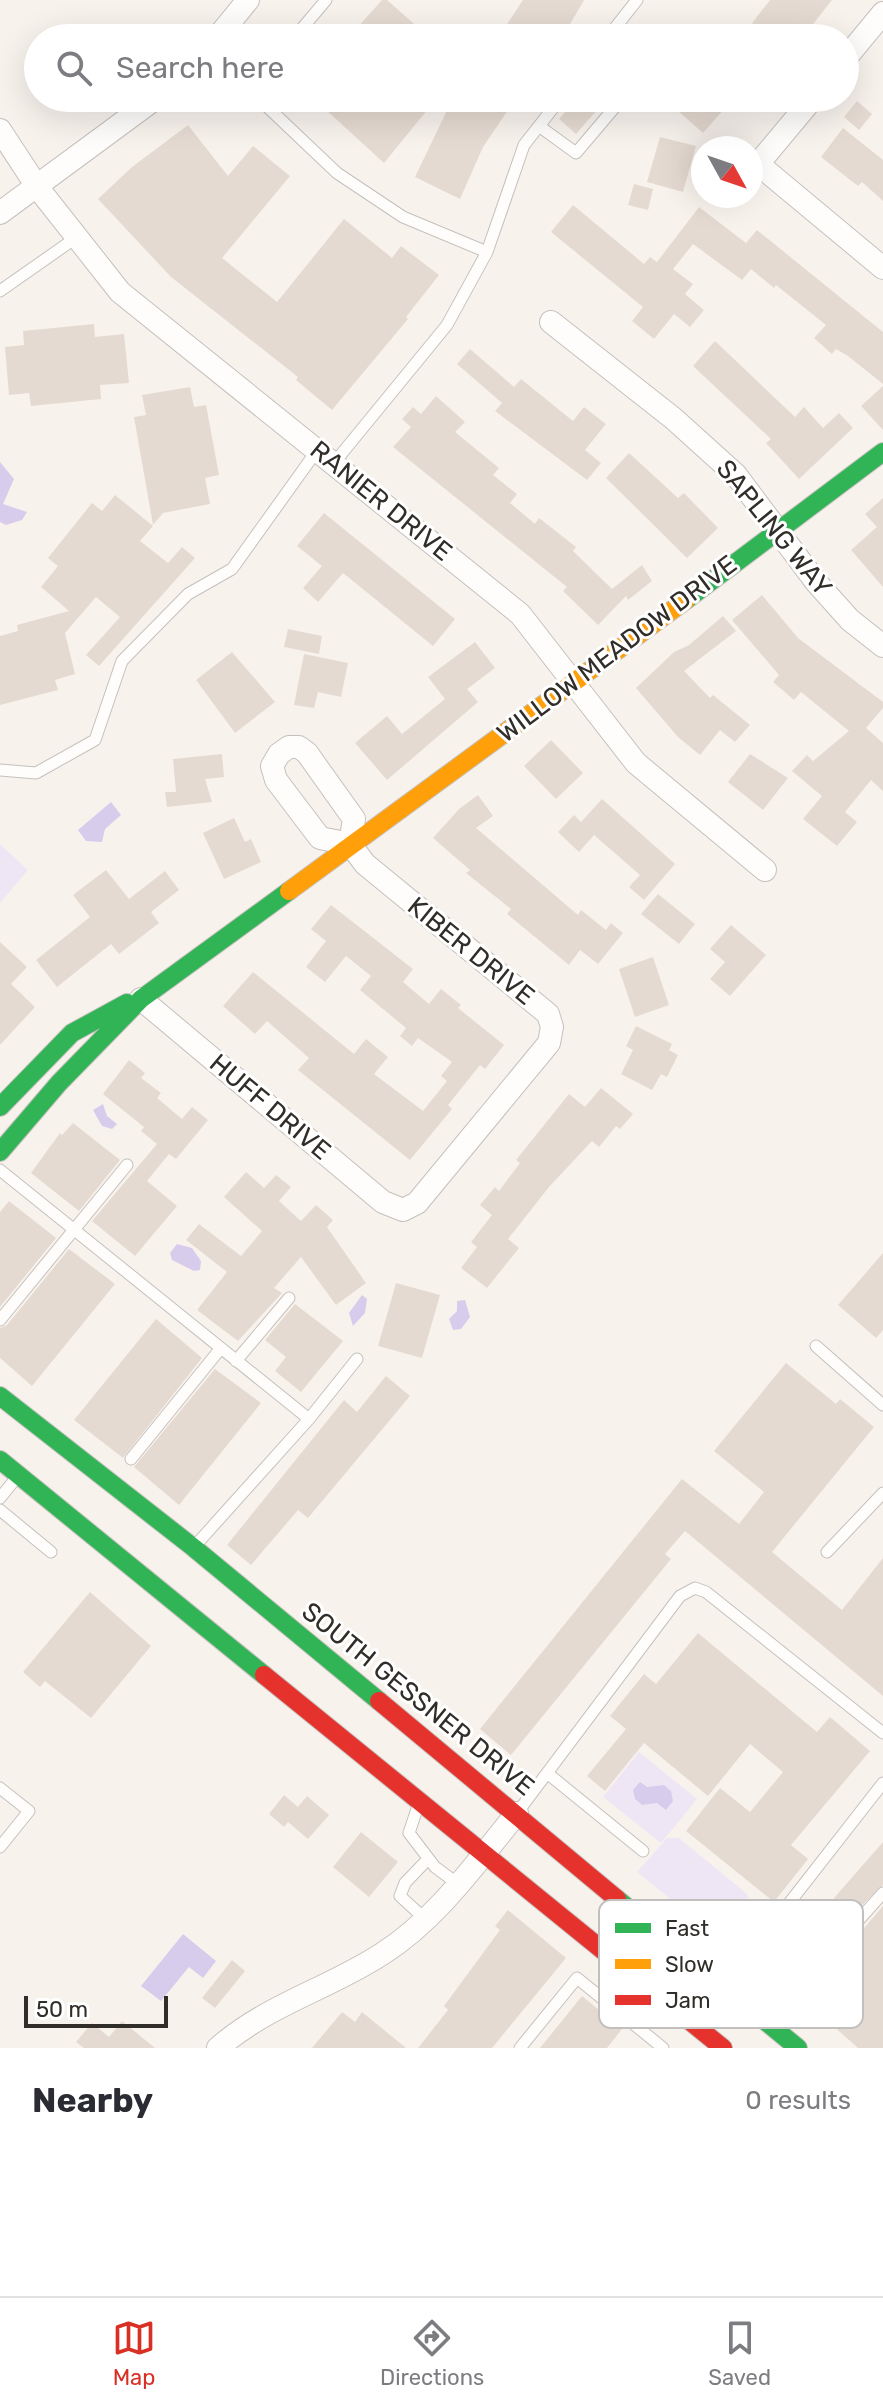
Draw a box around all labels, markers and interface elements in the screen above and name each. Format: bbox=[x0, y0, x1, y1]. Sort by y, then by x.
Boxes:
search box bbox=[24, 24, 859, 112]
icon: search bbox=[52, 46, 96, 90]
text: Search here bbox=[116, 50, 284, 86]
north arrow bbox=[691, 136, 763, 208]
street label: RANIER DRIVE bbox=[304, 434, 458, 568]
street label: SAPLING WAY bbox=[710, 454, 838, 602]
street label: WILLOW MEADOW DRIVE bbox=[491, 549, 743, 749]
street label: KIBER DRIVE bbox=[401, 890, 541, 1012]
street label: HUFF DRIVE bbox=[203, 1048, 337, 1166]
street label: SOUTH GESSNER DRIVE bbox=[296, 1596, 540, 1802]
legend bbox=[599, 1900, 863, 2028]
text: Fast bbox=[665, 1915, 710, 1942]
text: Slow bbox=[665, 1951, 714, 1978]
text: Jam bbox=[665, 1987, 711, 2014]
scale bar bbox=[24, 1992, 168, 2028]
text: 50 m bbox=[36, 1996, 88, 2023]
text: Nearby bbox=[32, 2080, 153, 2121]
text: 0 results bbox=[745, 2085, 851, 2116]
tab: Map bbox=[112, 2316, 156, 2391]
tab: Directions bbox=[380, 2316, 484, 2391]
tab: Saved bbox=[708, 2316, 771, 2391]

